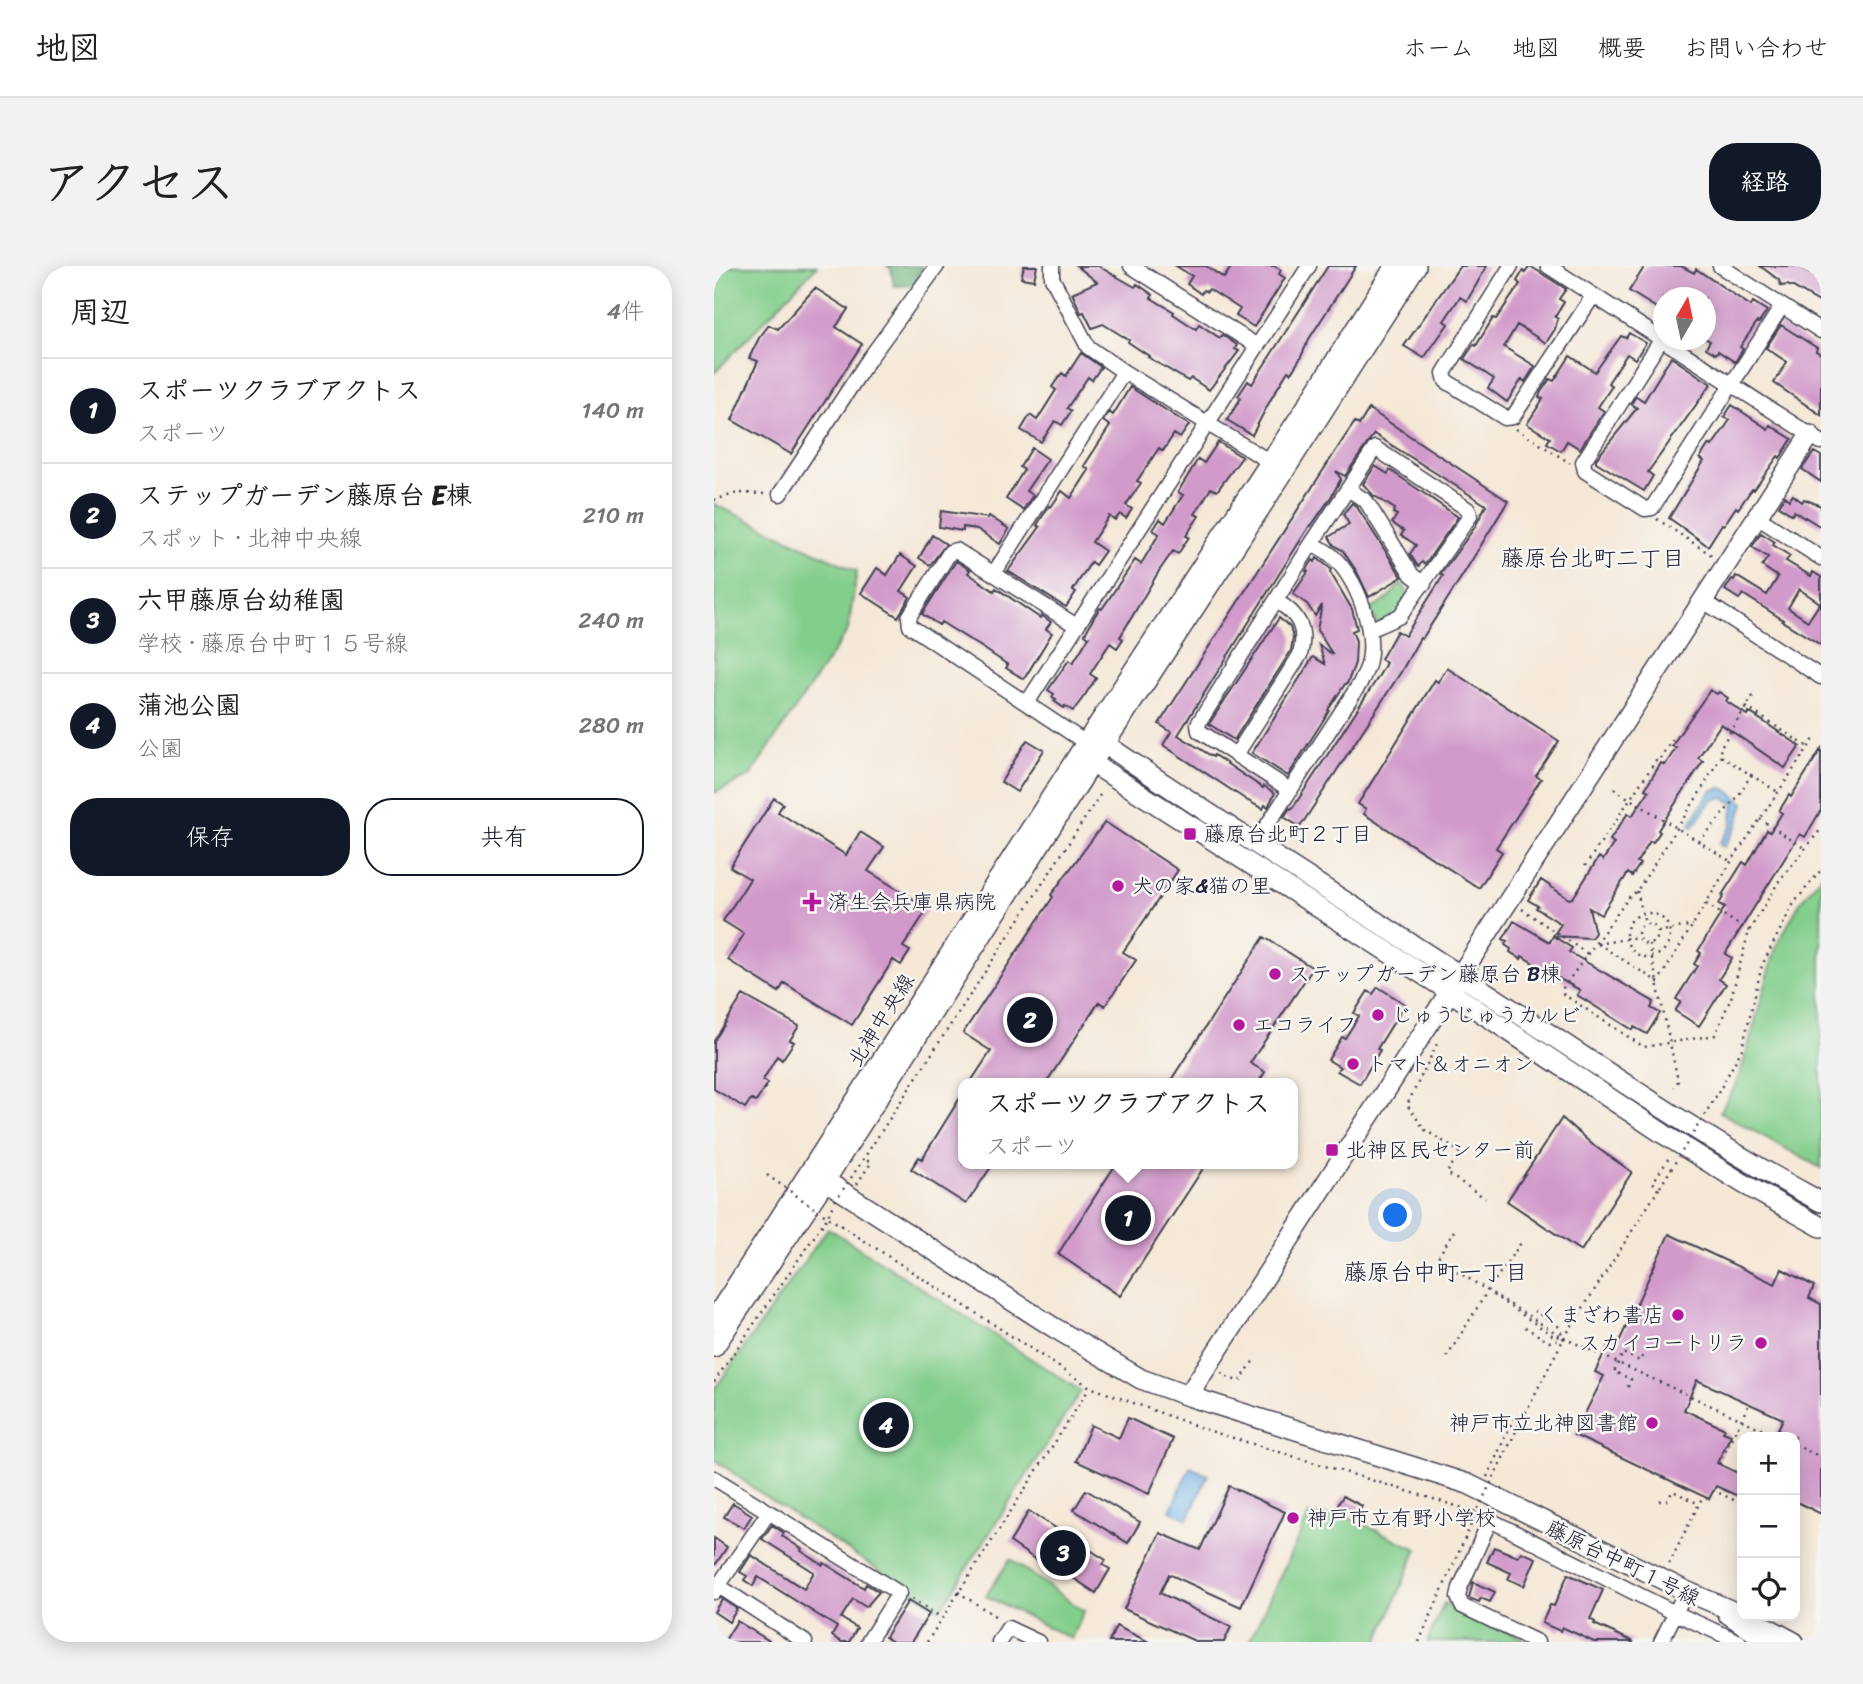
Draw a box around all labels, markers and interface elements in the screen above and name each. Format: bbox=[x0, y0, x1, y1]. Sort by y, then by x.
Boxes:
text: 地図 bbox=[35, 19, 101, 77]
text: ホーム bbox=[1403, 27, 1474, 69]
text: 地図 bbox=[1512, 27, 1560, 69]
text: 概要 bbox=[1598, 27, 1646, 69]
text: お問い合わせ bbox=[1684, 27, 1828, 69]
text: アクセス bbox=[42, 139, 235, 226]
button: 経路 bbox=[1709, 143, 1821, 221]
text: 周辺 bbox=[70, 285, 130, 339]
north arrow bbox=[1653, 287, 1716, 350]
text: 4件 bbox=[607, 291, 644, 332]
text: スポーツクラブアクトス bbox=[137, 367, 421, 413]
text: 1 bbox=[88, 390, 98, 431]
text: 140 m bbox=[582, 390, 644, 431]
text: スポーツ bbox=[137, 413, 229, 454]
text: ステップガーデン藤原台 E棟 bbox=[137, 472, 472, 518]
text: 2 bbox=[86, 495, 100, 536]
text: 210 m bbox=[583, 495, 644, 536]
text: スポット · 北神中央線 bbox=[137, 518, 362, 559]
district label: 藤原台北町二丁目 bbox=[1501, 538, 1685, 579]
text: 六甲藤原台幼稚園 bbox=[137, 577, 345, 623]
text: 3 bbox=[87, 600, 99, 641]
text: 240 m bbox=[578, 600, 644, 641]
text: 学校 · 藤原台中町１５号線 bbox=[137, 623, 408, 664]
text: 蒲池公園 bbox=[137, 682, 241, 728]
text: 4 bbox=[86, 705, 100, 746]
text: 280 m bbox=[579, 705, 644, 746]
text: 公園 bbox=[137, 728, 183, 769]
button: 保存 bbox=[70, 798, 350, 876]
button: 共有 bbox=[364, 798, 644, 876]
place label: 藤原台北町２丁目 bbox=[1204, 815, 1372, 853]
marker: 藤原台北町２丁目 bbox=[1182, 826, 1198, 842]
place label: 犬の家&猫の里 bbox=[1132, 867, 1271, 905]
marker: 犬の家&猫の里 bbox=[1110, 878, 1126, 894]
place label: 済生会兵庫県病院 bbox=[828, 883, 996, 921]
marker: 済生会兵庫県病院 bbox=[802, 892, 822, 912]
place label: ステップガーデン藤原台 B棟 bbox=[1289, 955, 1561, 993]
street label: 北神中央線 bbox=[837, 965, 925, 1075]
marker: ステップガーデン藤原台 B棟 bbox=[1267, 966, 1283, 982]
pin: 2 bbox=[1007, 994, 1053, 1046]
place label: じゅうじゅうカルビ bbox=[1392, 996, 1580, 1034]
place label: エコライフ bbox=[1253, 1006, 1357, 1044]
marker: じゅうじゅうカルビ bbox=[1370, 1007, 1386, 1023]
marker: エコライフ bbox=[1231, 1017, 1247, 1033]
place label: トマト＆オニオン bbox=[1367, 1045, 1534, 1083]
marker: トマト＆オニオン bbox=[1345, 1056, 1361, 1072]
popup bbox=[958, 1078, 1298, 1169]
text: スポーツクラブアクトス bbox=[986, 1080, 1270, 1126]
text: スポーツ bbox=[986, 1126, 1078, 1167]
place label: 北神区民センター前 bbox=[1346, 1131, 1534, 1169]
marker: 北神区民センター前 bbox=[1324, 1142, 1340, 1158]
pin: 1 bbox=[1105, 1192, 1151, 1244]
your location bbox=[1378, 1198, 1412, 1232]
district label: 藤原台中町一丁目 bbox=[1344, 1252, 1528, 1293]
place label: くまざわ書店 bbox=[1539, 1296, 1664, 1334]
marker: くまざわ書店 bbox=[1670, 1307, 1686, 1323]
place label: スカイコートリラ bbox=[1579, 1324, 1747, 1362]
marker: スカイコートリラ bbox=[1753, 1335, 1769, 1351]
pin: 4 bbox=[863, 1399, 909, 1451]
place label: 神戸市立北神図書館 bbox=[1449, 1404, 1638, 1442]
marker: 神戸市立北神図書館 bbox=[1644, 1415, 1660, 1431]
map controls bbox=[1737, 1432, 1800, 1621]
button: + bbox=[1737, 1432, 1800, 1495]
button: − bbox=[1737, 1495, 1800, 1558]
place label: 神戸市立有野小学校 bbox=[1307, 1499, 1496, 1537]
street label: 藤原台中町１号線 bbox=[1539, 1509, 1707, 1617]
marker: 神戸市立有野小学校 bbox=[1285, 1510, 1301, 1526]
pin: 3 bbox=[1040, 1527, 1086, 1579]
button: locate bbox=[1737, 1558, 1800, 1621]

